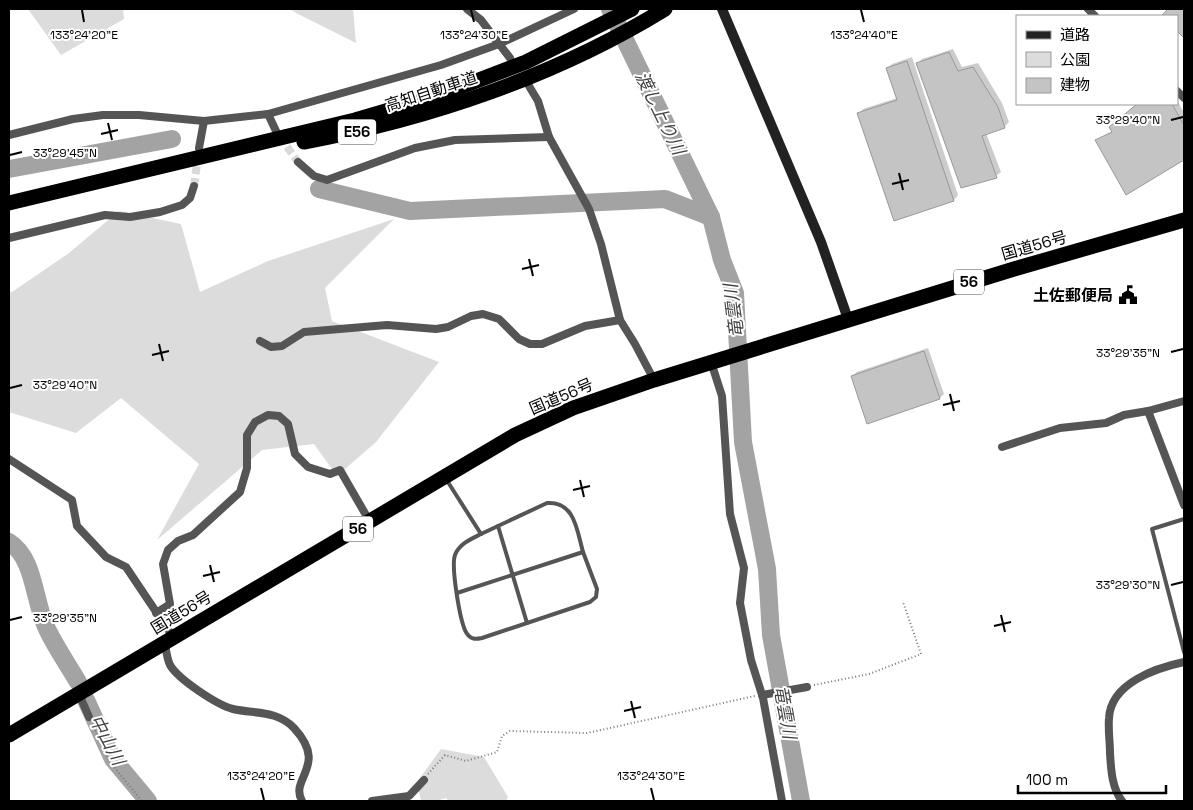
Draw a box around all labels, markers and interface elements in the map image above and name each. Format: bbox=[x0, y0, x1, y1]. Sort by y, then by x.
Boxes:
legend bbox=[1016, 15, 1178, 105]
text: 道路 bbox=[1060, 25, 1090, 44]
text: 133°24'20"E bbox=[50, 27, 118, 43]
text: 133°24'30"E bbox=[440, 27, 508, 43]
text: 133°24'40"E bbox=[830, 27, 898, 43]
text: 公園 bbox=[1060, 50, 1090, 69]
street label: 高知自動車道 bbox=[382, 67, 480, 116]
water label: 渡し上り川 bbox=[630, 67, 691, 160]
text: 建物 bbox=[1060, 75, 1090, 94]
text: 33°29'40"N bbox=[1096, 112, 1160, 128]
road number: E56 bbox=[338, 120, 376, 144]
text: 33°29'45"N bbox=[33, 145, 97, 161]
street label: 国道56号 bbox=[999, 226, 1069, 265]
road number: 56 bbox=[954, 270, 984, 294]
water label: 竜雲川 bbox=[719, 281, 748, 339]
public building icon: 土佐郵便局 bbox=[1117, 284, 1139, 306]
place label: 土佐郵便局 bbox=[1033, 285, 1113, 306]
text: 33°29'35"N bbox=[1096, 345, 1160, 361]
street label: 国道56号 bbox=[526, 374, 596, 419]
text: 33°29'40"N bbox=[33, 377, 97, 393]
road number: 56 bbox=[343, 516, 373, 542]
text: 33°29'30"N bbox=[1096, 577, 1160, 593]
street label: 国道56号 bbox=[147, 586, 216, 639]
text: 33°29'35"N bbox=[33, 610, 97, 626]
water label: 竜雲川 bbox=[769, 683, 802, 742]
water label: 中山川 bbox=[85, 711, 131, 771]
scale bar bbox=[1018, 762, 1166, 794]
text: 133°24'20"E bbox=[227, 768, 295, 784]
text: 133°24'30"E bbox=[617, 768, 685, 784]
text: 100 m bbox=[1026, 770, 1068, 789]

